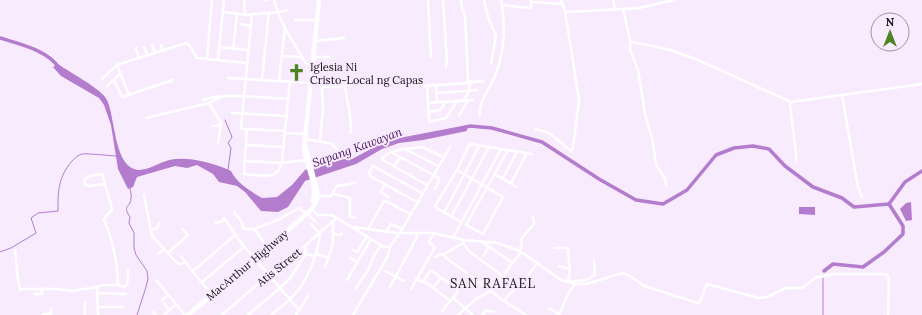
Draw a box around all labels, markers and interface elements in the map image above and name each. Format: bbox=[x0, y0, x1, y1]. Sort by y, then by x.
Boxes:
north arrow bbox=[870, 12, 910, 52]
text: N bbox=[886, 15, 895, 29]
place label: Iglesia Ni Cristo-Local ng Capas bbox=[310, 60, 423, 87]
church icon: Iglesia Ni Cristo-Local ng Capas bbox=[287, 63, 307, 83]
water label: Sapang Kawayan bbox=[310, 124, 404, 170]
street label: MacArthur Highway bbox=[203, 226, 291, 303]
street label: Atis Street bbox=[253, 244, 305, 290]
district label: SAN RAFAEL bbox=[450, 275, 536, 292]

